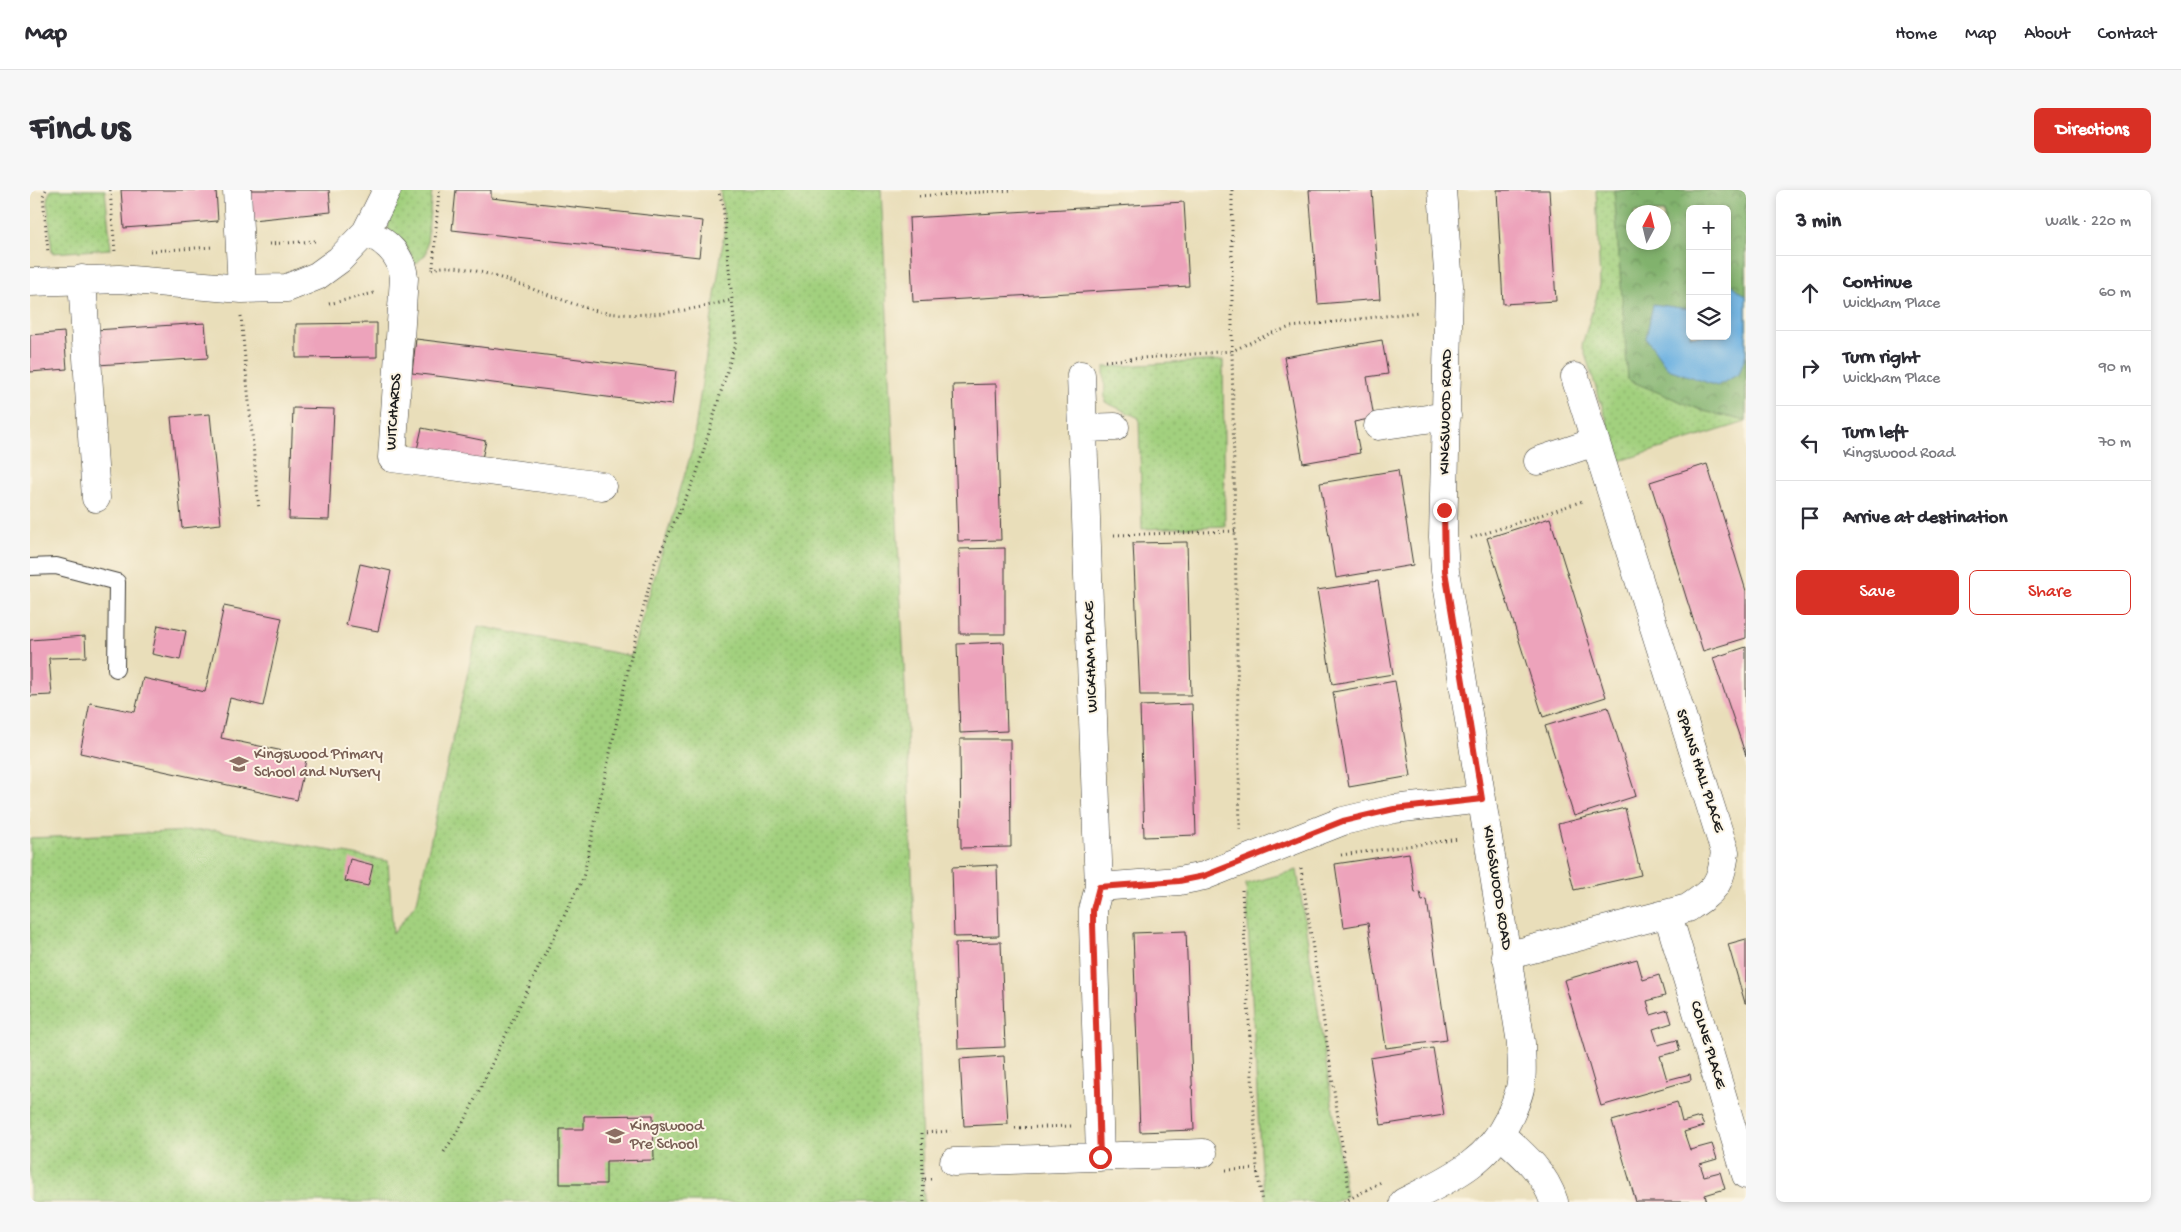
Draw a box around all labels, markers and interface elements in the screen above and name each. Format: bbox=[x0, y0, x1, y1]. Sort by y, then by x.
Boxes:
text: Map bbox=[25, 20, 67, 49]
text: Home bbox=[1895, 24, 1937, 45]
text: Map bbox=[1965, 24, 1996, 45]
text: About bbox=[2024, 24, 2070, 45]
text: Contact bbox=[2098, 24, 2156, 45]
button: Directions bbox=[2034, 108, 2151, 153]
text: Find us bbox=[30, 110, 130, 151]
north arrow bbox=[1626, 205, 1671, 250]
map controls bbox=[1686, 205, 1731, 340]
button: + bbox=[1686, 205, 1731, 250]
text: 3 min bbox=[1796, 210, 1841, 235]
text: Walk · 220 m bbox=[2045, 213, 2131, 232]
button: − bbox=[1686, 250, 1731, 295]
text: Continue bbox=[1843, 272, 1912, 295]
icon: ahead bbox=[1796, 279, 1824, 307]
text: 60 m bbox=[2099, 284, 2131, 303]
button: layers bbox=[1686, 295, 1731, 340]
text: Wickham Place bbox=[1843, 295, 1940, 314]
text: Turn right bbox=[1843, 347, 1919, 370]
street label: KINGSWOOD ROAD bbox=[1436, 348, 1458, 475]
icon: right bbox=[1796, 354, 1824, 382]
text: 90 m bbox=[2099, 359, 2131, 378]
text: Wickham Place bbox=[1843, 370, 1940, 389]
street label: WITCHARDS bbox=[383, 372, 407, 451]
text: Turn left bbox=[1843, 422, 1907, 445]
icon: left bbox=[1796, 429, 1824, 457]
text: 70 m bbox=[2098, 434, 2131, 453]
text: Kingswood Road bbox=[1843, 445, 1955, 464]
route end bbox=[1433, 499, 1456, 522]
icon: arrive bbox=[1796, 504, 1824, 532]
text: Arrive at destination bbox=[1843, 507, 2007, 530]
button: Save bbox=[1796, 570, 1959, 615]
button: Share bbox=[1969, 570, 2131, 615]
street label: WICKHAM PLACE bbox=[1081, 600, 1103, 713]
street label: SPAINS HALL PLACE bbox=[1670, 707, 1728, 836]
place label: Kingswood Primary School and Nursery bbox=[254, 746, 383, 783]
school or university icon: Kingswood Primary School and Nursery bbox=[228, 753, 250, 775]
street label: KINGSWOOD ROAD bbox=[1477, 824, 1515, 952]
street label: COLNE PLACE bbox=[1685, 999, 1730, 1092]
place label: Kingswood Pre School bbox=[629, 1118, 705, 1155]
school or university icon: Kingswood Pre School bbox=[604, 1125, 626, 1147]
route start bbox=[1089, 1146, 1112, 1169]

